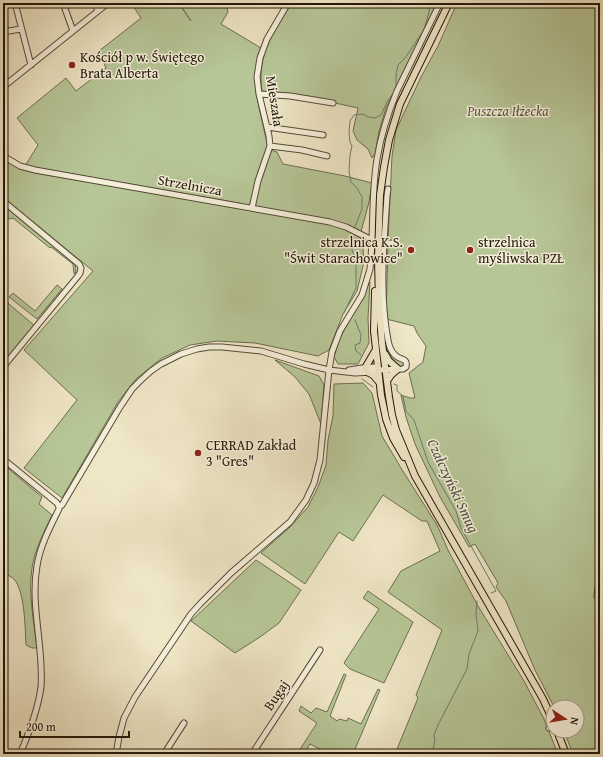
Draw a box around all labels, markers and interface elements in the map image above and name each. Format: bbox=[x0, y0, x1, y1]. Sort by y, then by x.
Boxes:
place label: Kościół p w. Świętego Brata Alberta bbox=[80, 47, 204, 83]
marker: Kościół p w. Świętego Brata Alberta bbox=[67, 60, 77, 70]
street label: Mieszała bbox=[261, 74, 289, 128]
park label: Puszcza Iłżecka bbox=[466, 101, 549, 121]
street label: Strzelnicza bbox=[156, 170, 224, 201]
place label: strzelnica K.S. "Świt Starachowice" bbox=[284, 232, 403, 268]
place label: strzelnica myśliwska PZŁ bbox=[478, 232, 564, 268]
marker: strzelnica K.S. "Świt Starachowice" bbox=[406, 245, 416, 255]
marker: strzelnica myśliwska PZŁ bbox=[465, 245, 475, 255]
place label: CERRAD Zakład 3 "Gres" bbox=[206, 435, 297, 471]
water label: Czałczyński Smug bbox=[422, 435, 485, 536]
marker: CERRAD Zakład 3 "Gres" bbox=[193, 448, 203, 458]
street label: Bugaj bbox=[259, 676, 293, 714]
north arrow bbox=[545, 699, 585, 739]
scale bar bbox=[20, 713, 129, 739]
text: N bbox=[566, 716, 583, 727]
text: 200 m bbox=[26, 718, 56, 735]

